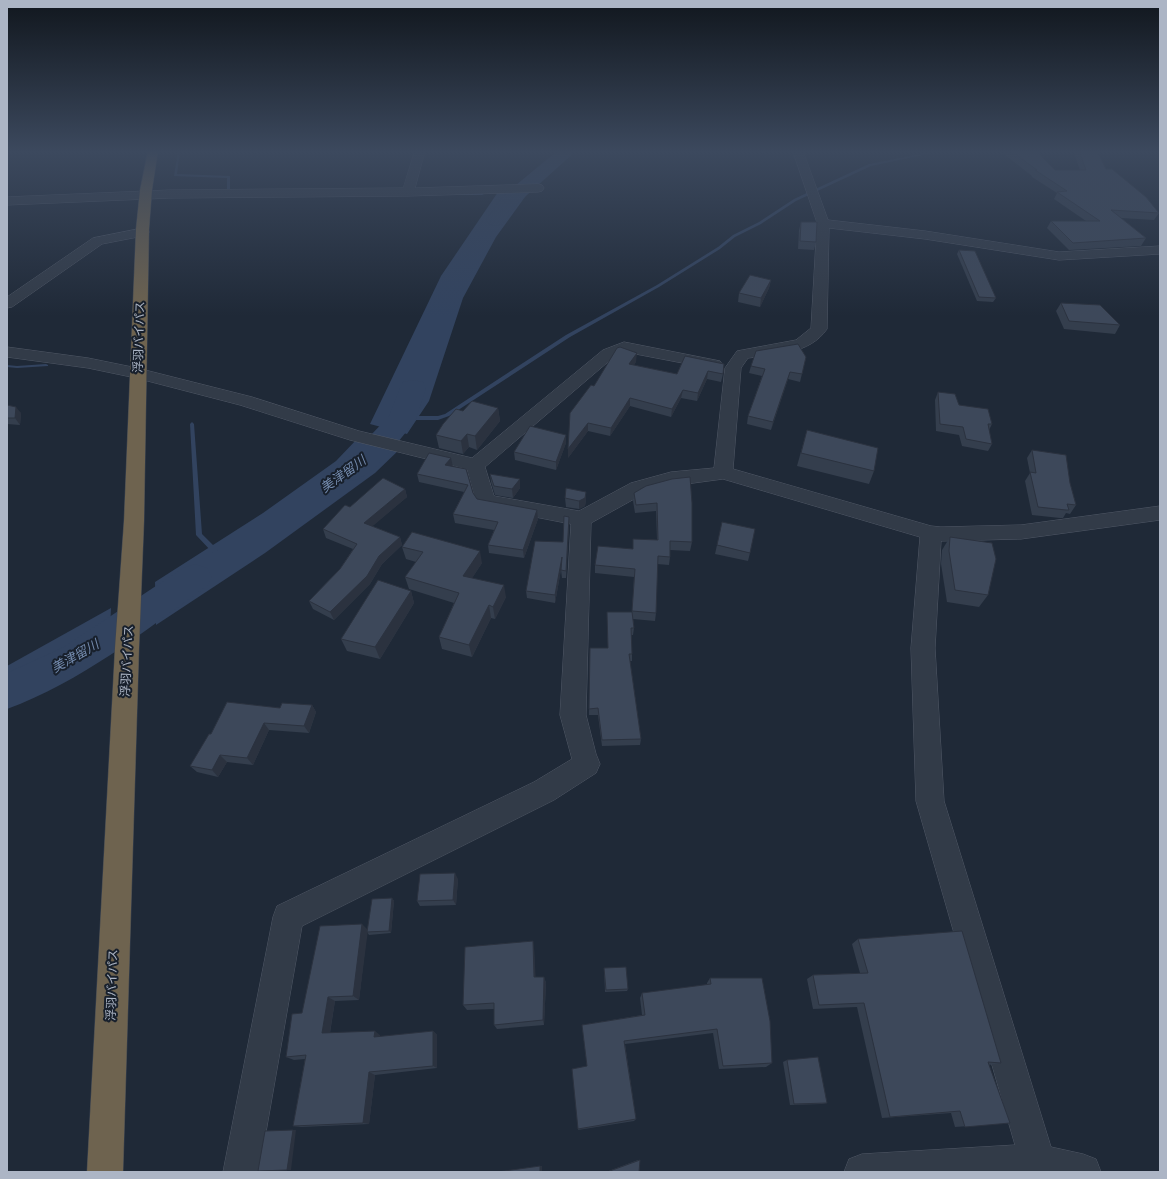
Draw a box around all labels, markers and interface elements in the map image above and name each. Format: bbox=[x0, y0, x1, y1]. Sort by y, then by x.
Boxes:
street label: 浮羽バイパス bbox=[131, 301, 147, 373]
water label: 美津留川 bbox=[318, 451, 370, 495]
street label: 浮羽バイパス bbox=[118, 625, 136, 697]
water label: 美津留川 bbox=[49, 636, 103, 675]
street label: 浮羽バイパス bbox=[104, 949, 120, 1021]

